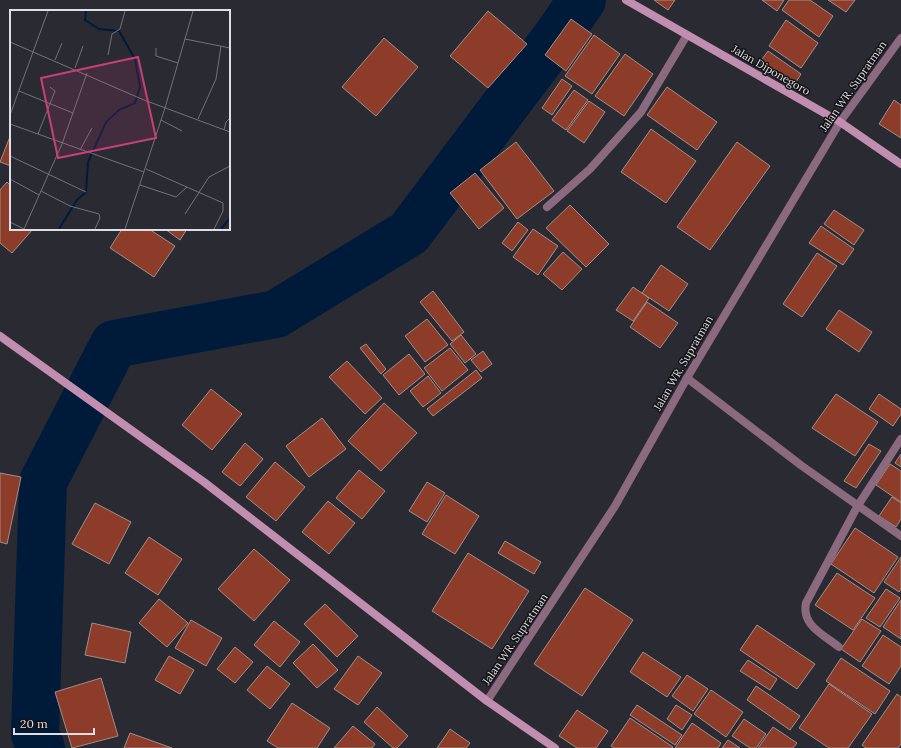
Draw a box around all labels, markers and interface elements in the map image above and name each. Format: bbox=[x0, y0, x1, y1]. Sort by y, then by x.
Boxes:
inset map bbox=[10, 10, 230, 230]
street label: Jalan WR. Supratman bbox=[816, 38, 890, 135]
street label: Jalan Diponegoro bbox=[728, 41, 813, 98]
street label: Jalan WR. Supratman bbox=[650, 313, 716, 414]
street label: Jalan WR. Supratman bbox=[479, 590, 551, 688]
scale bar bbox=[14, 710, 94, 736]
text: 20 m bbox=[20, 716, 48, 731]

